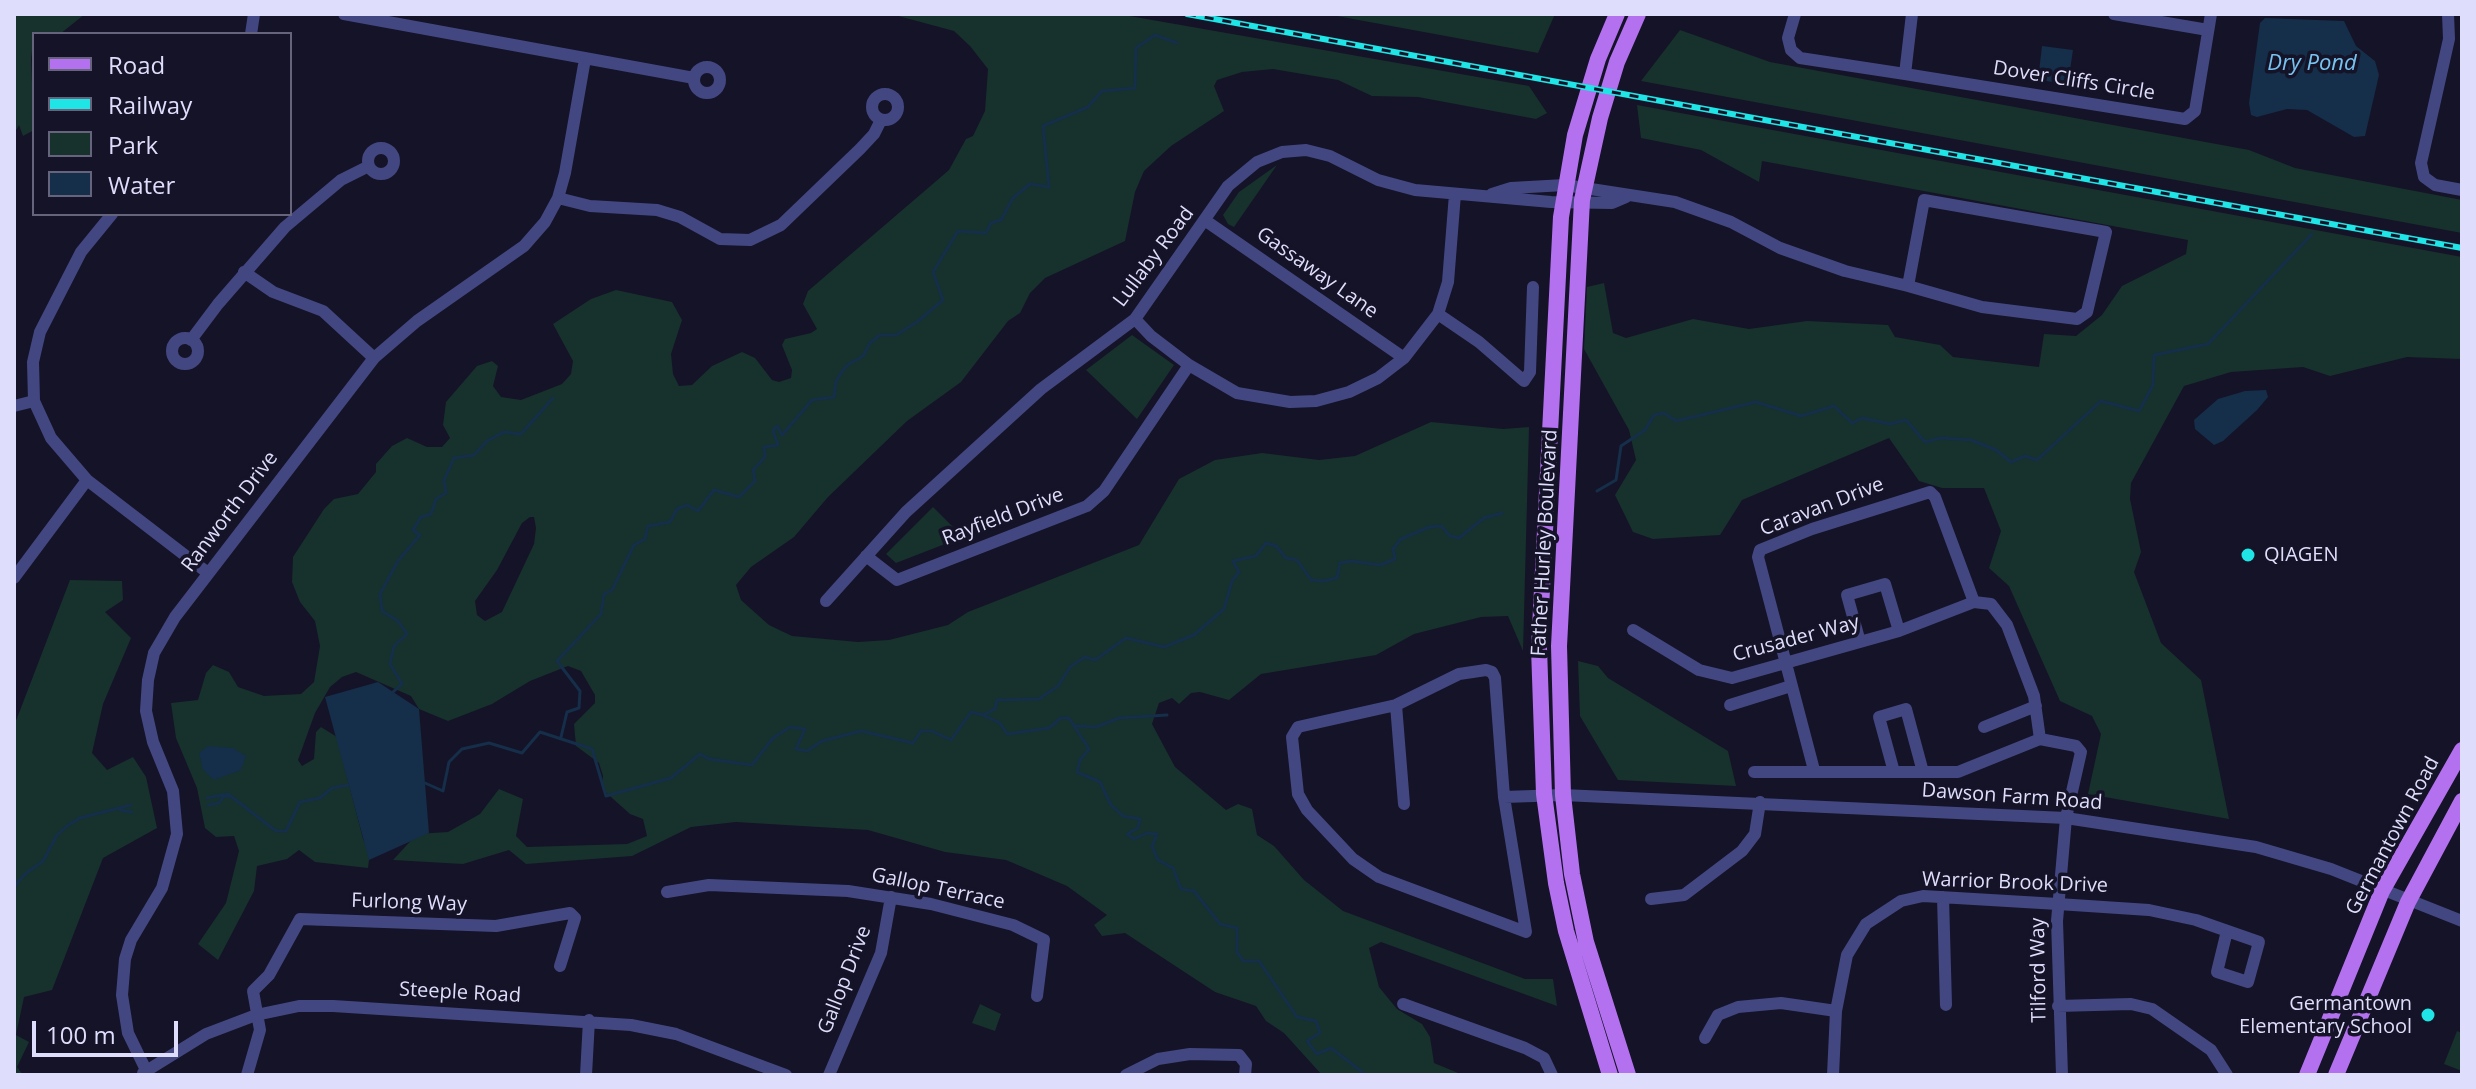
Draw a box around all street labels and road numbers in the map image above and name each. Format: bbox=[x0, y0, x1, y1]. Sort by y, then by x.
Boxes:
street label: Dover Cliffs Circle bbox=[1991, 56, 2157, 106]
street label: Lullaby Road bbox=[1109, 202, 1199, 312]
street label: Gassaway Lane bbox=[1252, 222, 1382, 324]
street label: Father Hurley Boulevard bbox=[1527, 429, 1563, 657]
street label: Ranworth Drive bbox=[177, 447, 283, 577]
street label: Caravan Drive bbox=[1757, 472, 1887, 542]
street label: Rayfield Drive bbox=[939, 483, 1067, 551]
street label: Crusader Way bbox=[1730, 611, 1862, 667]
street label: Germantown Road bbox=[2341, 753, 2445, 919]
street label: Dawson Farm Road bbox=[1921, 779, 2103, 815]
street label: Gallop Terrace bbox=[869, 863, 1007, 915]
street label: Warrior Brook Drive bbox=[1922, 868, 2108, 898]
street label: Furlong Way bbox=[351, 889, 467, 917]
street label: Tilford Way bbox=[2026, 917, 2052, 1023]
street label: Gallop Drive bbox=[813, 922, 877, 1038]
street label: Steeple Road bbox=[398, 978, 522, 1008]

